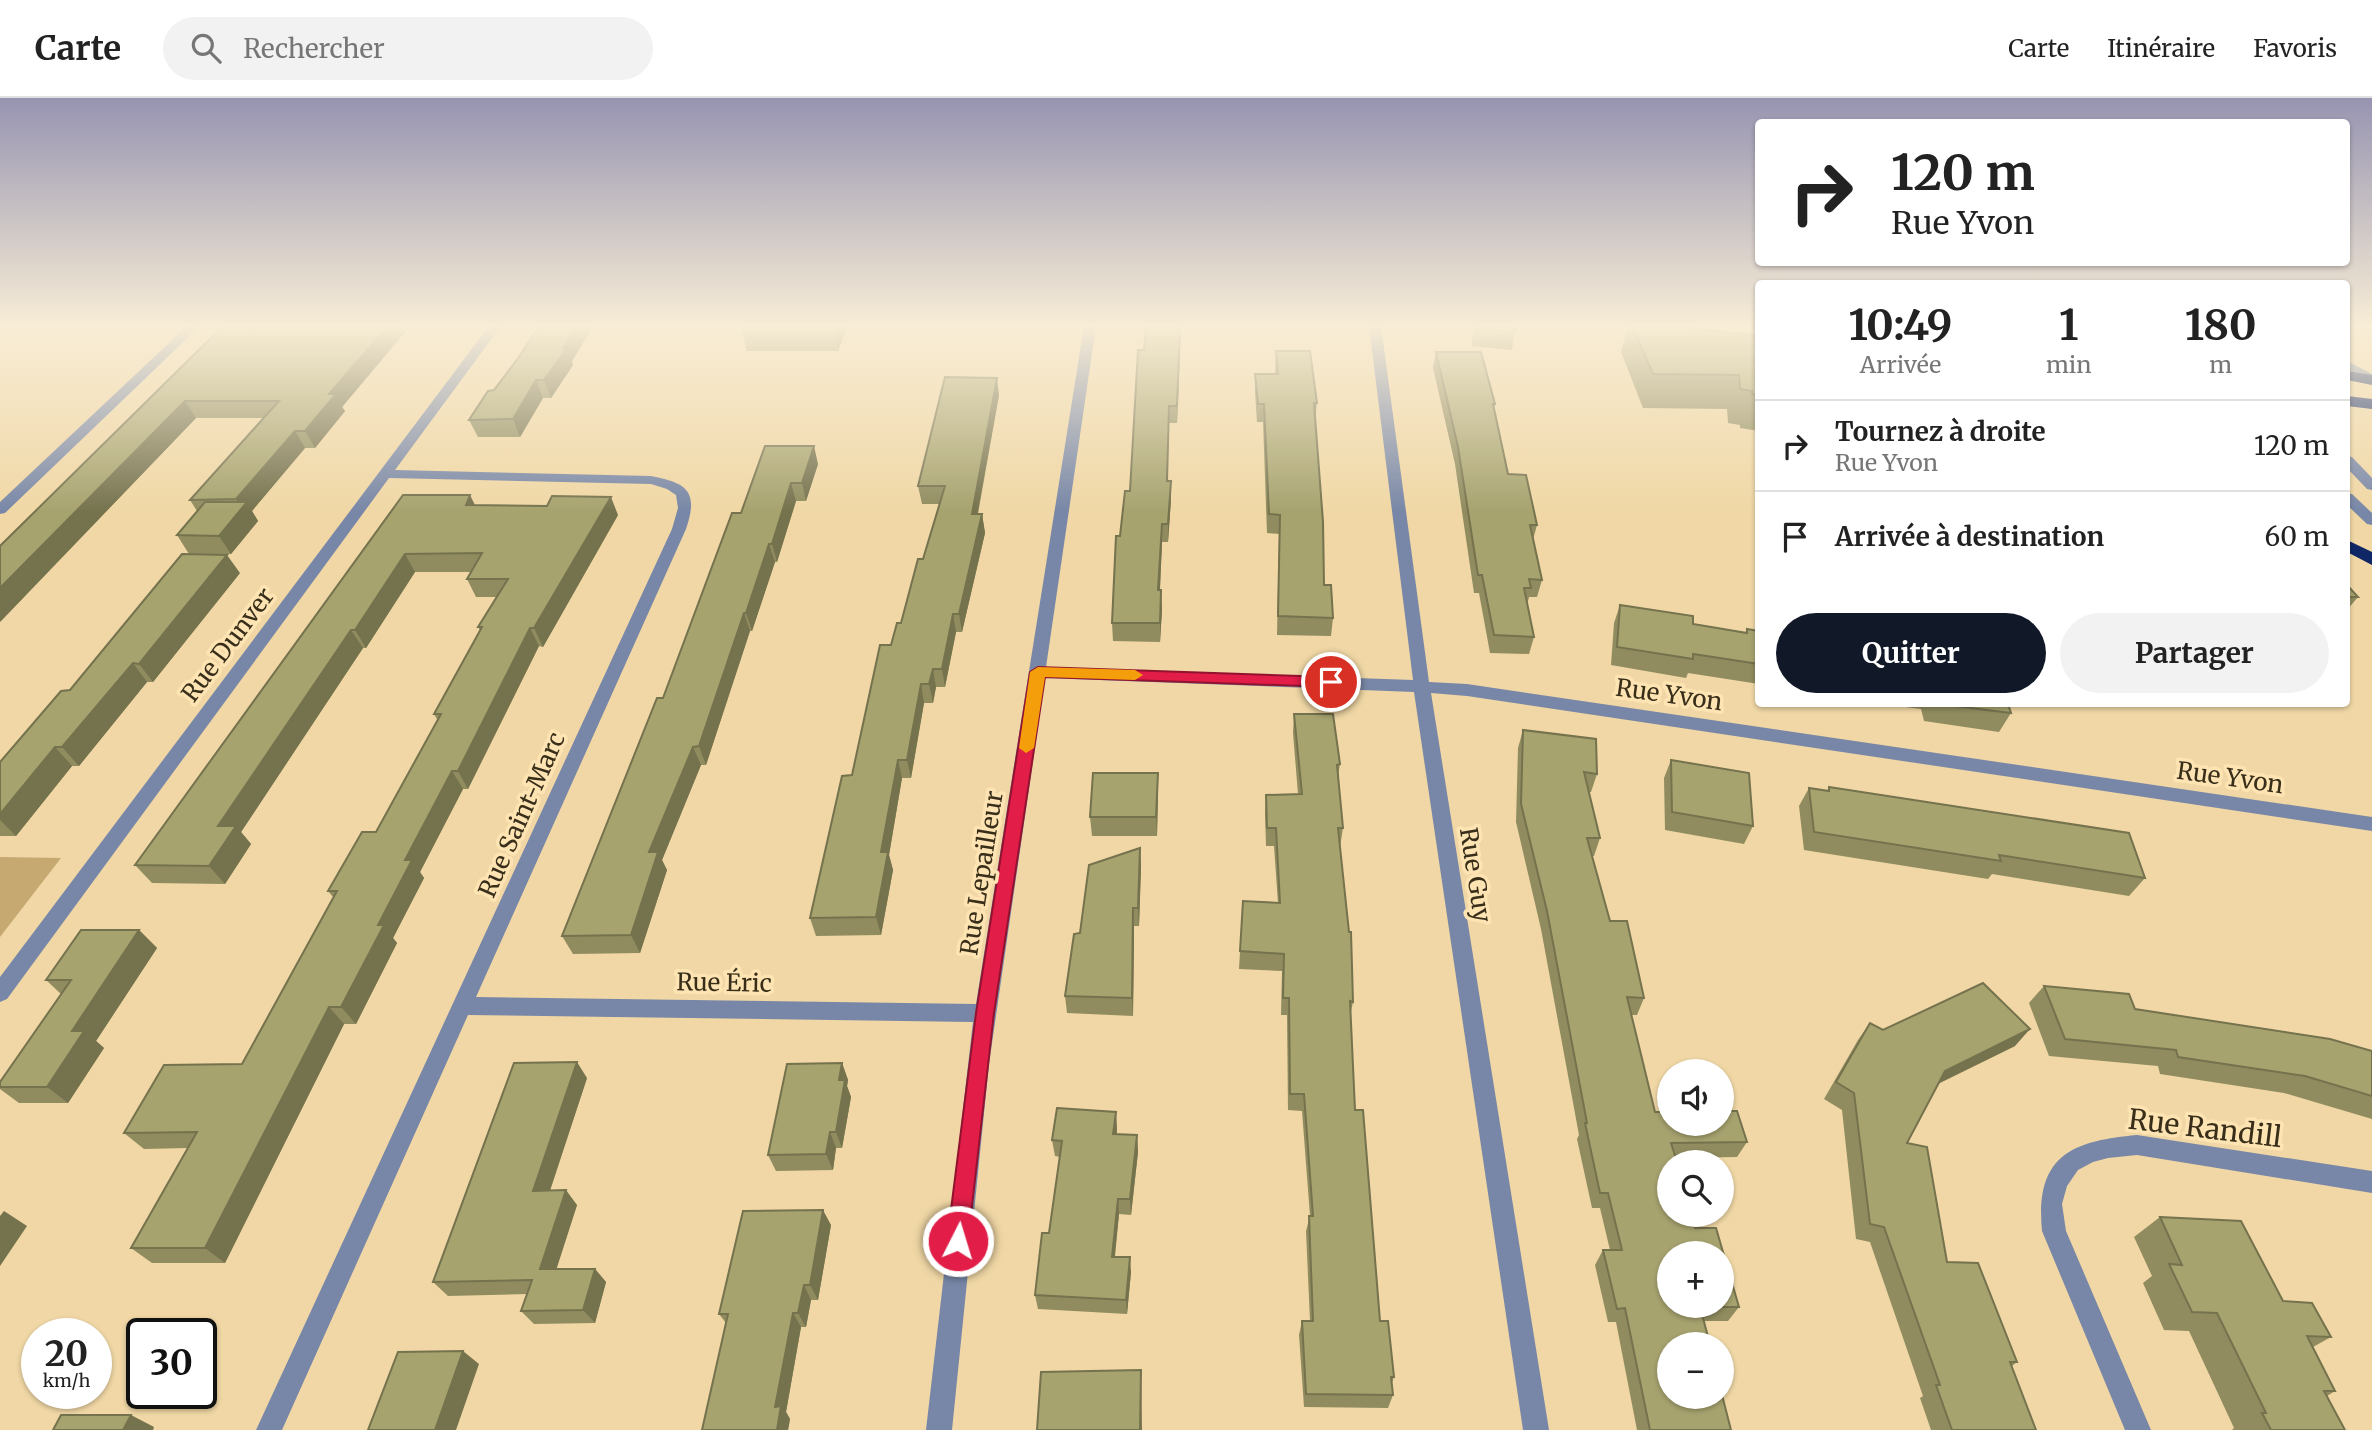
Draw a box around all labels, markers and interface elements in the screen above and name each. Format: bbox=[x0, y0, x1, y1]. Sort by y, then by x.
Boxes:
search box bbox=[163, 17, 653, 80]
text: Carte bbox=[35, 28, 121, 69]
icon: search bbox=[187, 29, 225, 67]
text: Rechercher bbox=[243, 32, 385, 65]
text: Carte bbox=[2008, 33, 2069, 64]
text: Itinéraire bbox=[2107, 33, 2215, 64]
text: Favoris bbox=[2253, 33, 2337, 64]
text: 120 m bbox=[1891, 142, 2035, 203]
icon: right bbox=[1776, 147, 1867, 238]
text: Rue Yvon bbox=[1891, 203, 2034, 243]
text: 10:49 bbox=[1848, 299, 1953, 351]
text: 1 bbox=[2059, 299, 2078, 351]
text: 180 bbox=[2185, 299, 2257, 351]
text: Arrivée bbox=[1860, 350, 1941, 379]
text: min bbox=[2046, 350, 2091, 379]
text: m bbox=[2209, 350, 2232, 379]
text: Tournez à droite bbox=[1835, 415, 2046, 448]
icon: right bbox=[1776, 427, 1814, 465]
text: 120 m bbox=[2254, 429, 2329, 462]
text: Rue Yvon bbox=[1835, 448, 1938, 477]
icon: arrive bbox=[1776, 518, 1814, 556]
text: Arrivée à destination bbox=[1835, 520, 2104, 553]
text: 60 m bbox=[2265, 520, 2329, 553]
street label: Rue Dunver bbox=[175, 581, 281, 708]
button: Quitter bbox=[1776, 613, 2046, 693]
button: Partager bbox=[2060, 613, 2329, 693]
pin bbox=[1301, 652, 1361, 712]
icon: arrive bbox=[1312, 663, 1350, 701]
street label: Rue Yvon bbox=[1614, 672, 1724, 717]
street label: Rue Saint-Marc bbox=[471, 727, 572, 902]
street label: Rue Yvon bbox=[2175, 755, 2285, 800]
street label: Rue Lepailleur bbox=[953, 788, 1010, 957]
street label: Rue Guy bbox=[1453, 825, 1498, 925]
street label: Rue Éric bbox=[676, 965, 772, 999]
map controls bbox=[1657, 1059, 1734, 1409]
button: sound bbox=[1657, 1059, 1734, 1136]
street label: Rue Randill bbox=[2126, 1101, 2284, 1155]
button: search bbox=[1657, 1150, 1734, 1227]
position arrow bbox=[921, 1204, 995, 1278]
button: + bbox=[1657, 1241, 1734, 1318]
speed limit sign: 30 bbox=[126, 1318, 217, 1409]
text: 20 bbox=[45, 1332, 88, 1376]
button: − bbox=[1657, 1332, 1734, 1409]
text: km/h bbox=[43, 1369, 90, 1392]

